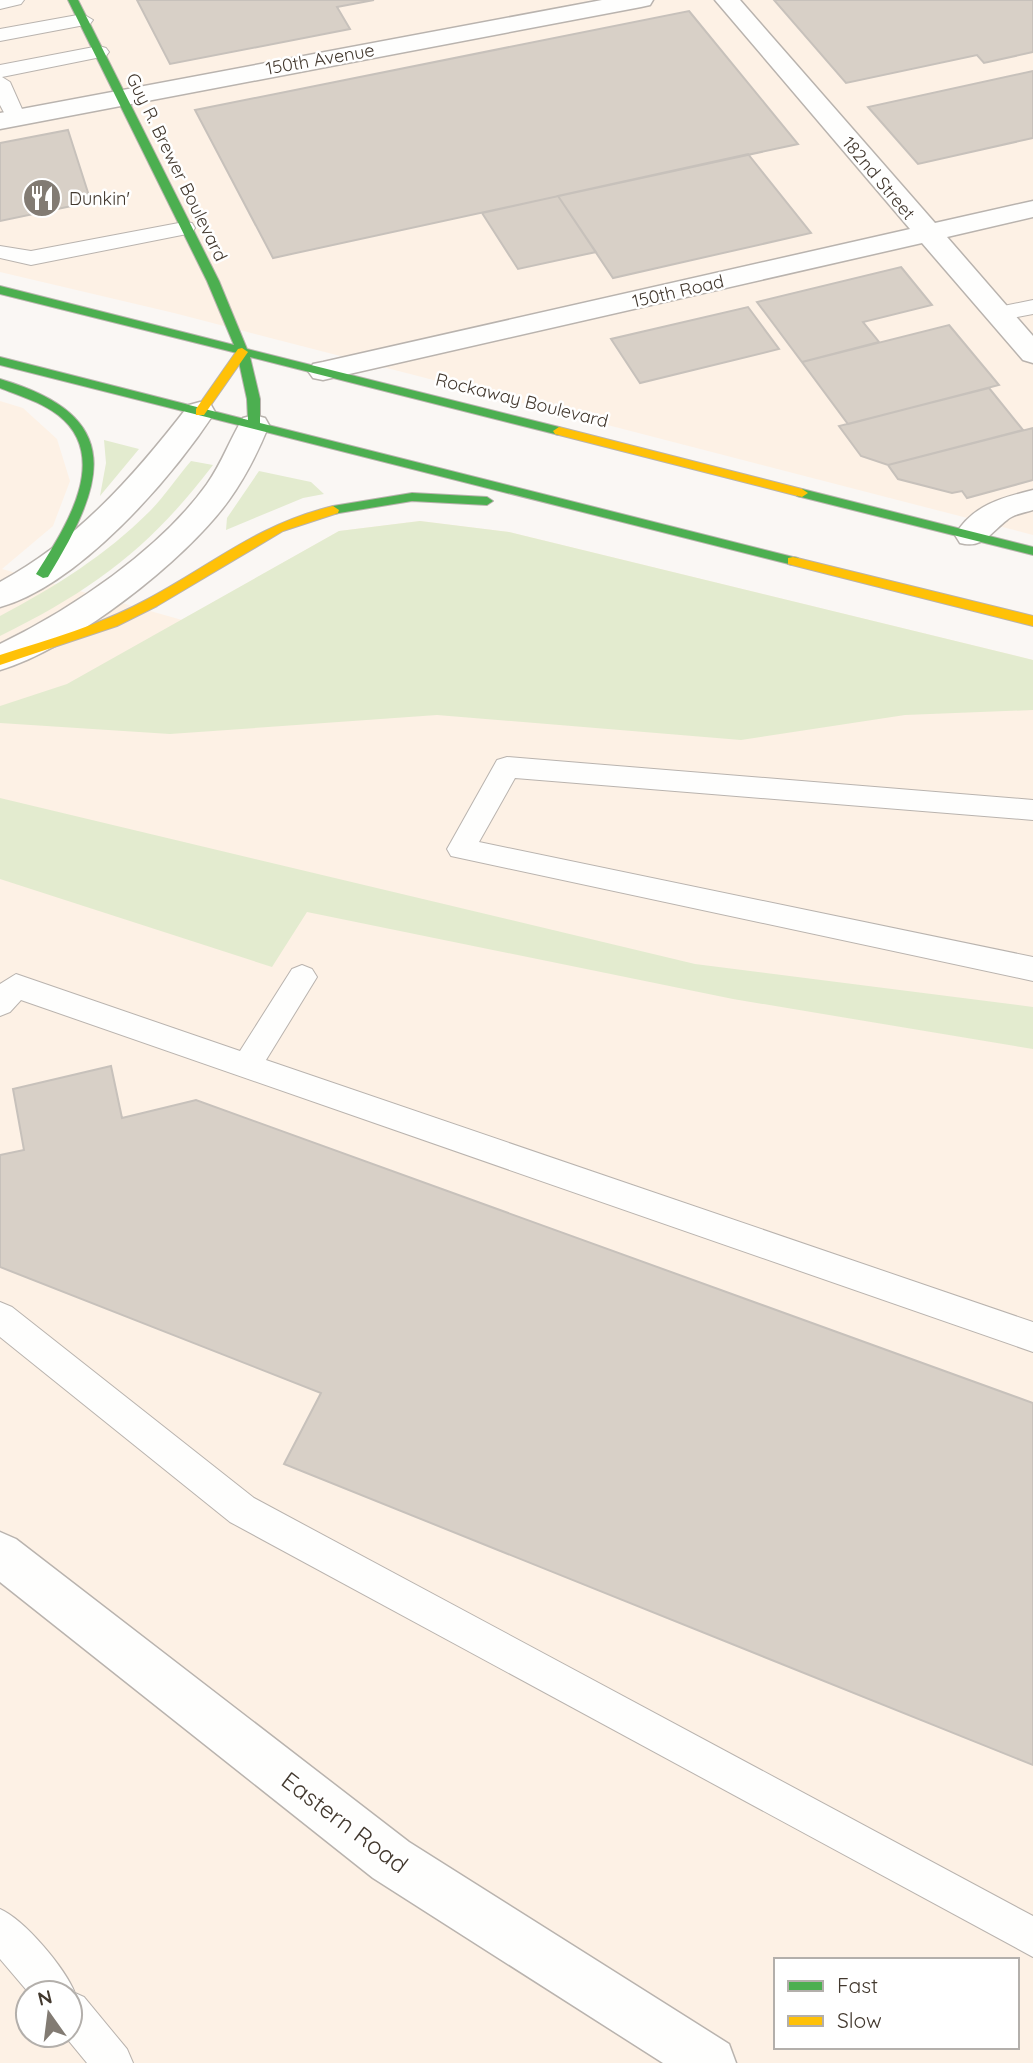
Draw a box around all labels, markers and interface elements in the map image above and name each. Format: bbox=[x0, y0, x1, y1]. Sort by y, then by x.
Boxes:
street label: 150th Avenue bbox=[264, 38, 376, 80]
street label: Guy R. Brewer Boulevard bbox=[121, 69, 233, 265]
street label: 182nd Street bbox=[837, 132, 921, 224]
restaurant icon: Dunkin' bbox=[21, 177, 63, 219]
place label: Dunkin' bbox=[69, 187, 130, 210]
street label: 150th Road bbox=[630, 269, 726, 313]
street label: Rockaway Boulevard bbox=[433, 367, 611, 433]
street label: Eastern Road bbox=[276, 1765, 414, 1879]
legend bbox=[774, 1958, 1019, 2049]
text: Fast bbox=[837, 1972, 878, 1998]
north arrow bbox=[14, 1979, 84, 2049]
text: N bbox=[35, 1984, 55, 2011]
text: Slow bbox=[837, 2007, 882, 2033]

